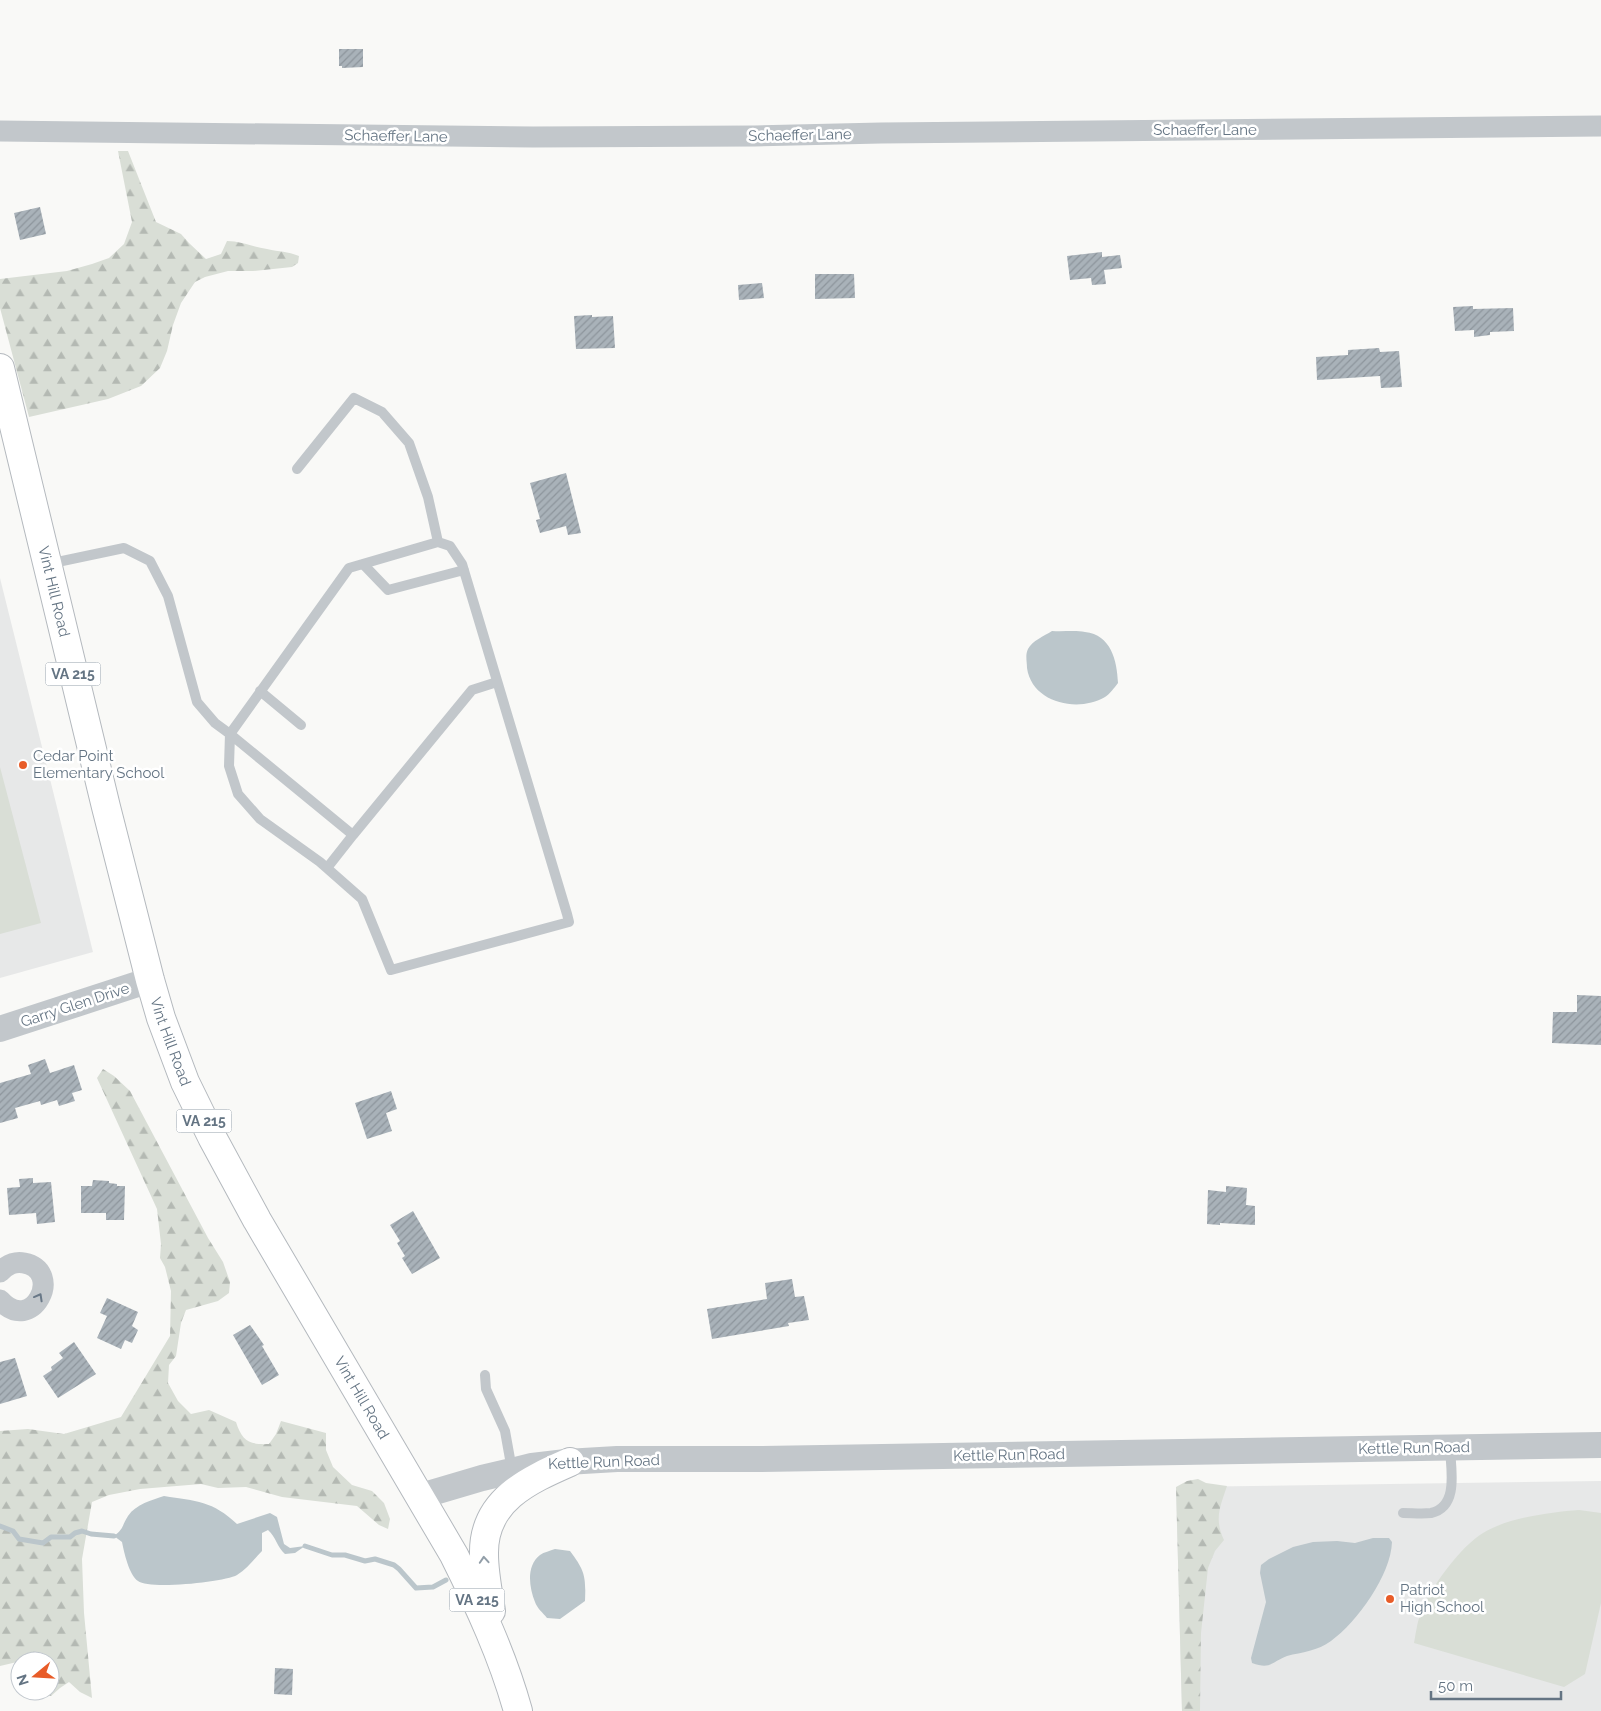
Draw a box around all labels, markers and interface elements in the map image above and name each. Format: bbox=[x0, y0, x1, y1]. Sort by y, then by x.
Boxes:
street label: Schaeffer Lane bbox=[1153, 121, 1257, 139]
street label: Schaeffer Lane bbox=[748, 125, 852, 145]
street label: Schaeffer Lane bbox=[344, 126, 448, 146]
street label: Vint Hill Road bbox=[34, 544, 74, 639]
road number: VA 215 bbox=[46, 662, 100, 686]
place label: Cedar Point Elementary School bbox=[33, 747, 165, 782]
marker: Cedar Point Elementary School bbox=[17, 759, 29, 771]
street label: Garry Glen Drive bbox=[18, 979, 132, 1031]
street label: Vint Hill Road bbox=[146, 995, 195, 1088]
road number: VA 215 bbox=[176, 1110, 232, 1132]
one-way arrow bbox=[33, 1294, 43, 1303]
street label: Vint Hill Road bbox=[330, 1353, 393, 1442]
street label: Kettle Run Road bbox=[1358, 1438, 1470, 1458]
street label: Kettle Run Road bbox=[953, 1445, 1065, 1465]
street label: Kettle Run Road bbox=[548, 1451, 660, 1473]
one-way arrow bbox=[479, 1555, 490, 1563]
place label: Patriot High School bbox=[1400, 1581, 1485, 1616]
road number: VA 215 bbox=[450, 1588, 504, 1612]
marker: Patriot High School bbox=[1384, 1593, 1396, 1605]
north arrow bbox=[10, 1651, 60, 1701]
scale bar bbox=[1431, 1668, 1561, 1700]
text: N bbox=[13, 1672, 32, 1688]
text: 50 m bbox=[1438, 1677, 1473, 1695]

